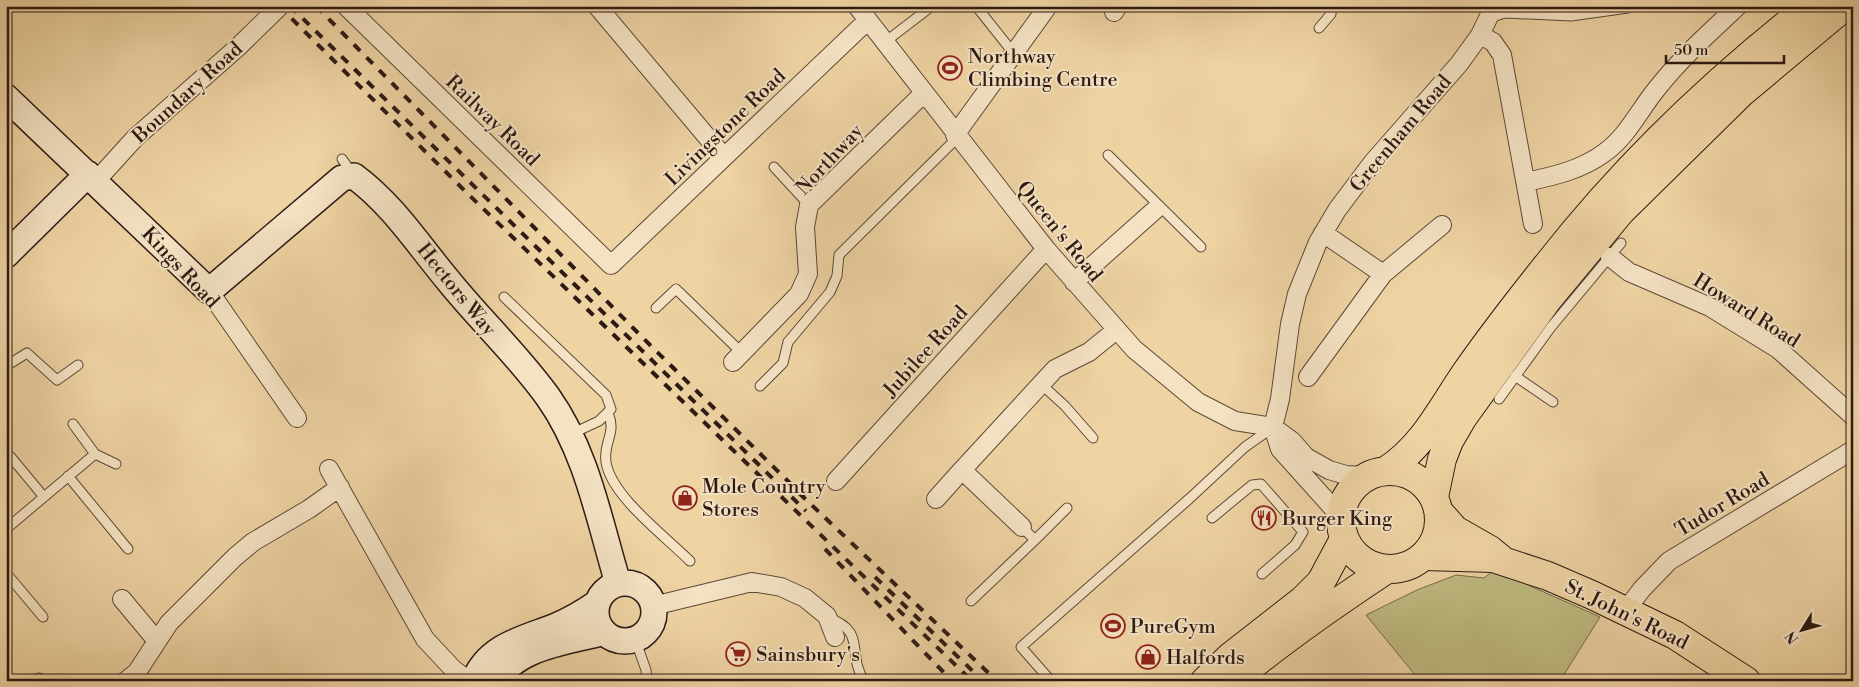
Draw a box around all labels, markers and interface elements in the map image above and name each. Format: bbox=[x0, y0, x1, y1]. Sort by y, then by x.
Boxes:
scale bar bbox=[1666, 32, 1784, 64]
street label: Boundary Road bbox=[127, 37, 249, 150]
text: 50 m bbox=[1674, 41, 1708, 60]
place label: Northway Climbing Centre bbox=[968, 45, 1118, 93]
sports icon: Northway Climbing Centre bbox=[937, 55, 963, 81]
street label: Livingstone Road bbox=[660, 64, 792, 192]
street label: Railway Road bbox=[440, 70, 545, 173]
street label: Greenham Road bbox=[1345, 70, 1458, 198]
street label: Northway bbox=[791, 119, 869, 201]
street label: Queen's Road bbox=[1010, 176, 1108, 288]
street label: Kings Road bbox=[136, 222, 225, 315]
street label: Hectors Way bbox=[411, 238, 501, 342]
street label: Howard Road bbox=[1688, 269, 1805, 354]
street label: Jubilee Road bbox=[878, 301, 974, 404]
street label: Tudor Road bbox=[1671, 467, 1775, 543]
place label: Mole Country Stores bbox=[702, 475, 826, 523]
shop icon: Mole Country Stores bbox=[672, 485, 698, 511]
restaurant icon: Burger King bbox=[1251, 505, 1277, 531]
place label: Burger King bbox=[1281, 507, 1393, 532]
street label: St. John's Road bbox=[1560, 575, 1693, 656]
north arrow bbox=[1776, 604, 1826, 654]
sports icon: PureGym bbox=[1100, 613, 1126, 639]
place label: PureGym bbox=[1130, 615, 1216, 640]
text: N bbox=[1782, 627, 1803, 647]
supermarket icon: Sainsbury's bbox=[725, 641, 751, 667]
place label: Sainsbury's bbox=[756, 643, 860, 668]
shop icon: Halfords bbox=[1135, 644, 1161, 670]
place label: Halfords bbox=[1166, 646, 1245, 671]

